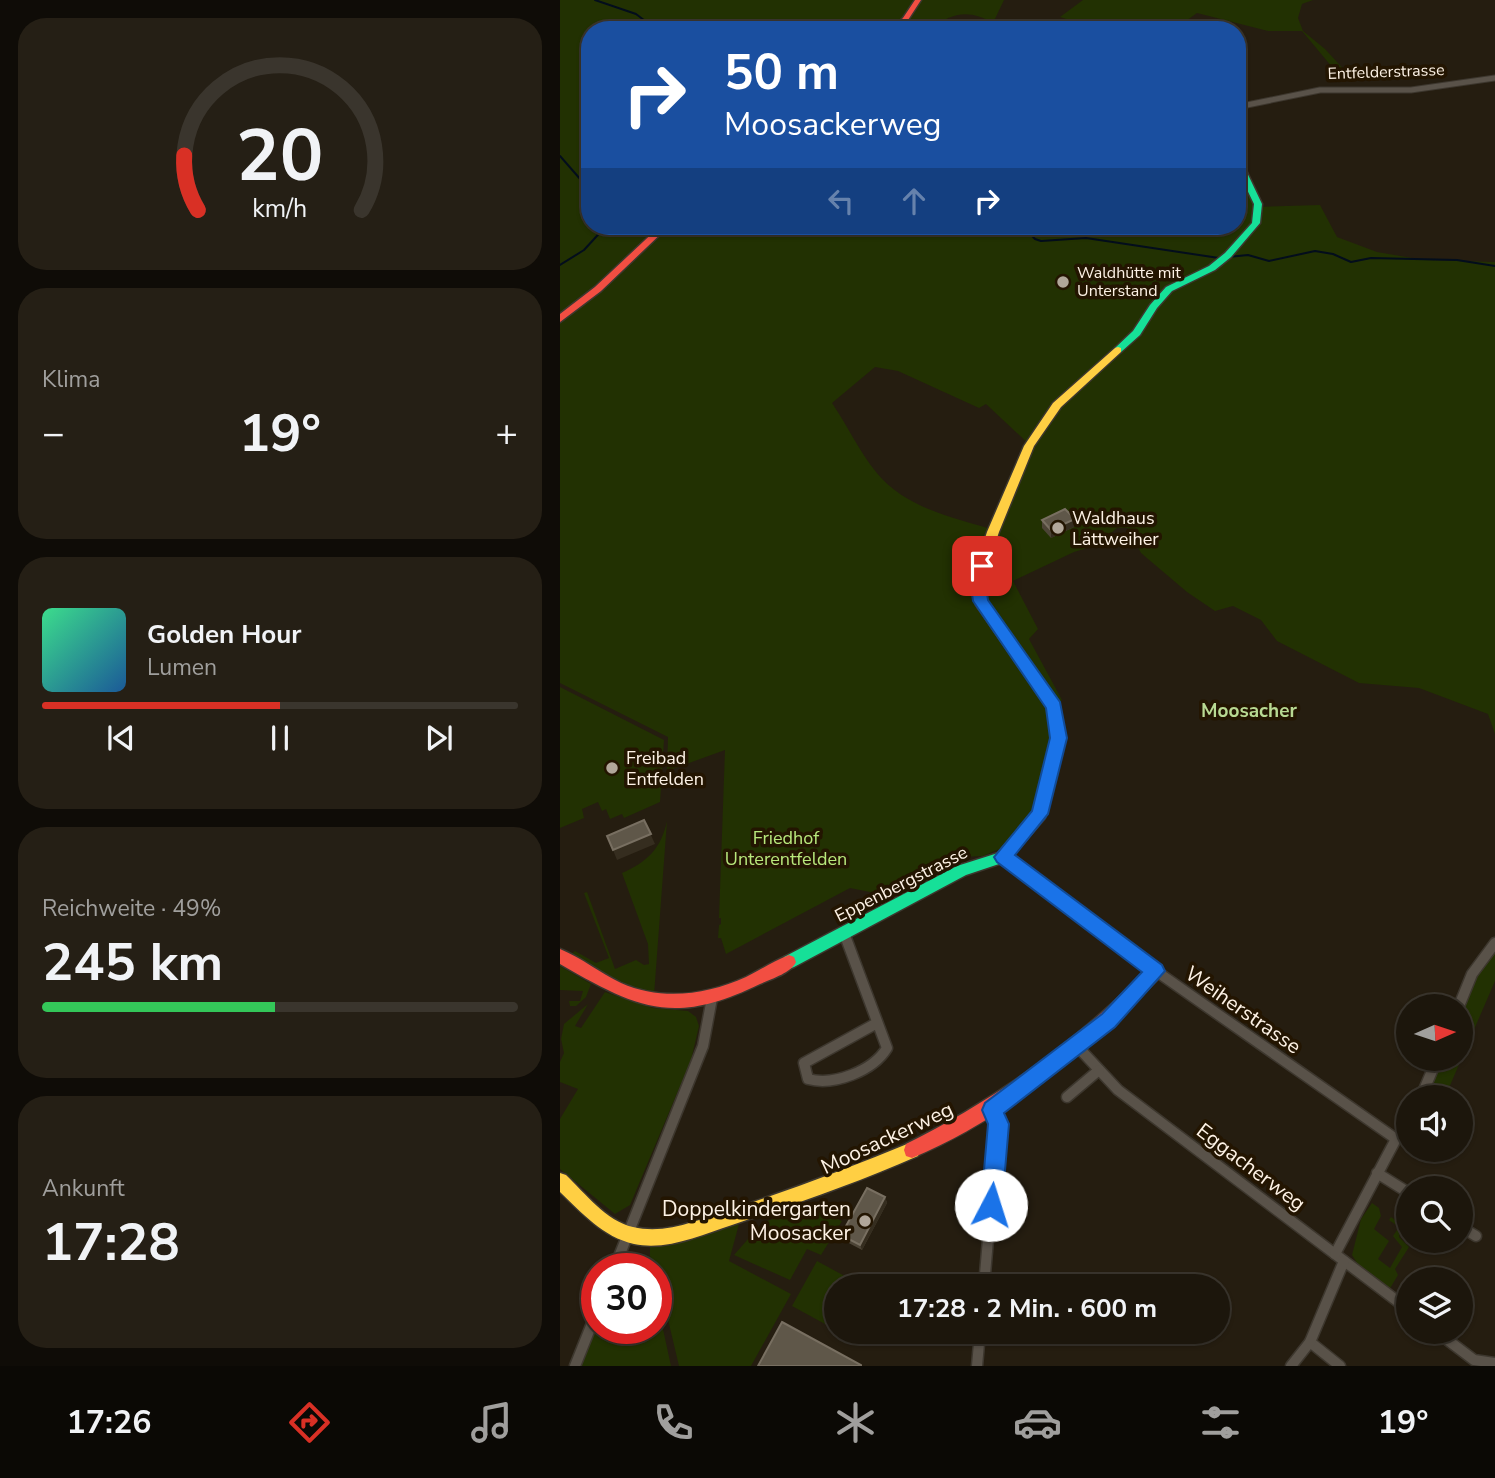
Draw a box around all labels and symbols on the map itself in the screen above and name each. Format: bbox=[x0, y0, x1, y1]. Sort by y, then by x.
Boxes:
street label: Entfelderstrasse bbox=[1327, 59, 1445, 85]
place label: Waldhütte mit Unterstand bbox=[1077, 262, 1181, 302]
marker: Waldhütte mit Unterstand bbox=[1055, 274, 1071, 290]
place label: Waldhaus Lättweiher bbox=[1072, 506, 1159, 551]
marker: Waldhaus Lättweiher bbox=[1050, 520, 1066, 536]
pin bbox=[952, 536, 1012, 596]
district label: Moosacher bbox=[1201, 698, 1297, 724]
place label: Freibad Entfelden bbox=[626, 746, 704, 791]
marker: Freibad Entfelden bbox=[604, 760, 620, 776]
park label: Friedhof Unterentfelden bbox=[725, 826, 847, 871]
street label: Eppenbergstrasse bbox=[831, 840, 971, 928]
street label: Weiherstrasse bbox=[1179, 960, 1307, 1060]
north arrow bbox=[1396, 994, 1474, 1071]
street label: Moosackerweg bbox=[816, 1095, 958, 1181]
street label: Eggacherweg bbox=[1191, 1117, 1311, 1217]
position arrow bbox=[954, 1168, 1028, 1242]
place label: Doppelkindergarten Moosacker bbox=[662, 1195, 851, 1247]
marker: Doppelkindergarten Moosacker bbox=[857, 1213, 873, 1229]
speed limit sign: 30 bbox=[581, 1253, 672, 1344]

